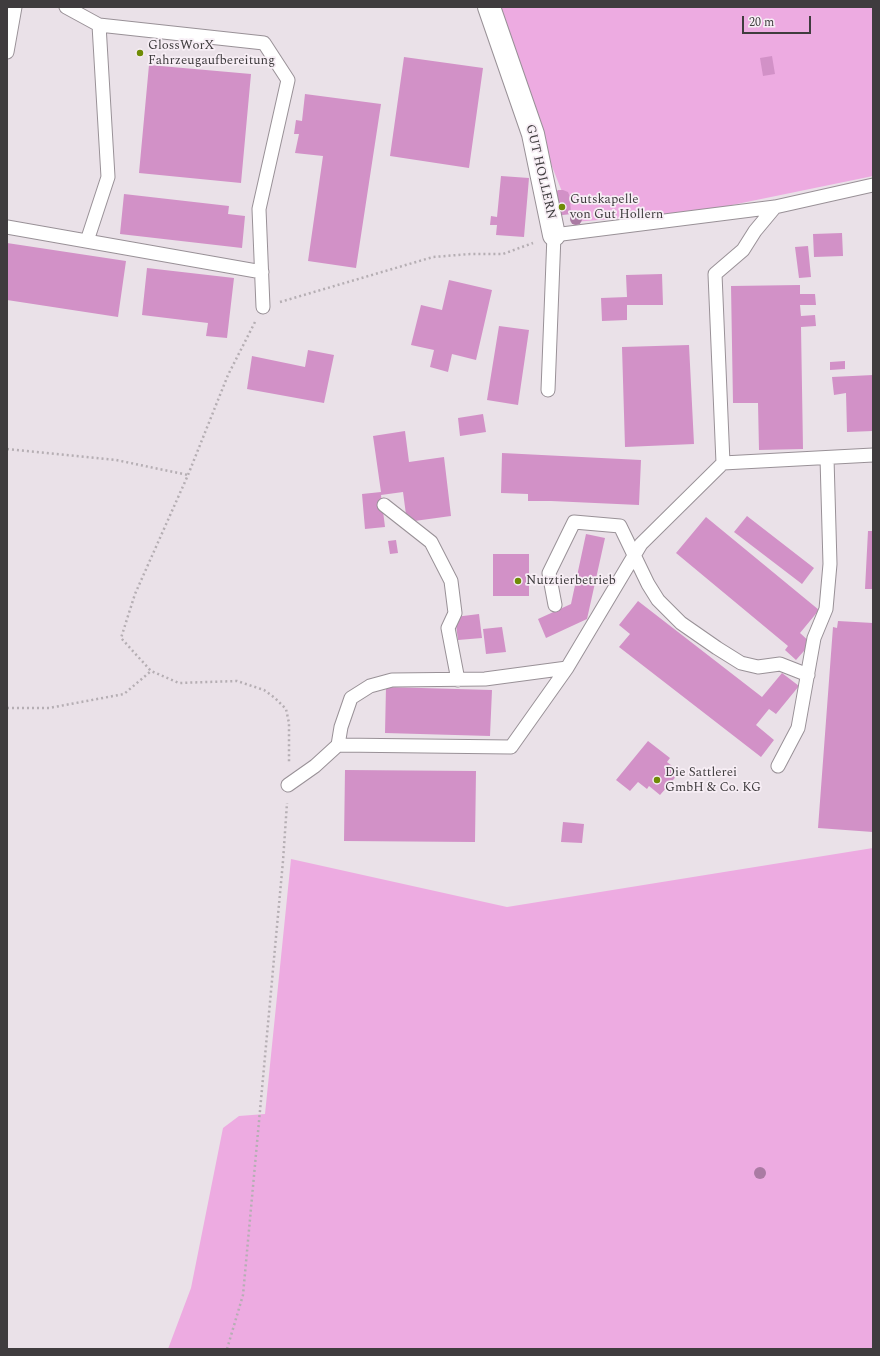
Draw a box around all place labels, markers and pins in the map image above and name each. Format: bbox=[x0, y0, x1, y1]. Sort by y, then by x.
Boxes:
place label: GlossWorX Fahrzeugaufbereitung bbox=[148, 38, 275, 69]
marker: GlossWorX Fahrzeugaufbereitung bbox=[135, 48, 145, 58]
place label: Gutskapelle von Gut Hollern bbox=[570, 192, 663, 223]
marker: Gutskapelle von Gut Hollern bbox=[557, 202, 567, 212]
place label: Nutztierbetrieb bbox=[526, 573, 616, 589]
marker: Nutztierbetrieb bbox=[513, 576, 523, 586]
place label: Die Sattlerei GmbH & Co. KG bbox=[665, 765, 761, 796]
marker: Die Sattlerei GmbH & Co. KG bbox=[652, 775, 662, 785]

